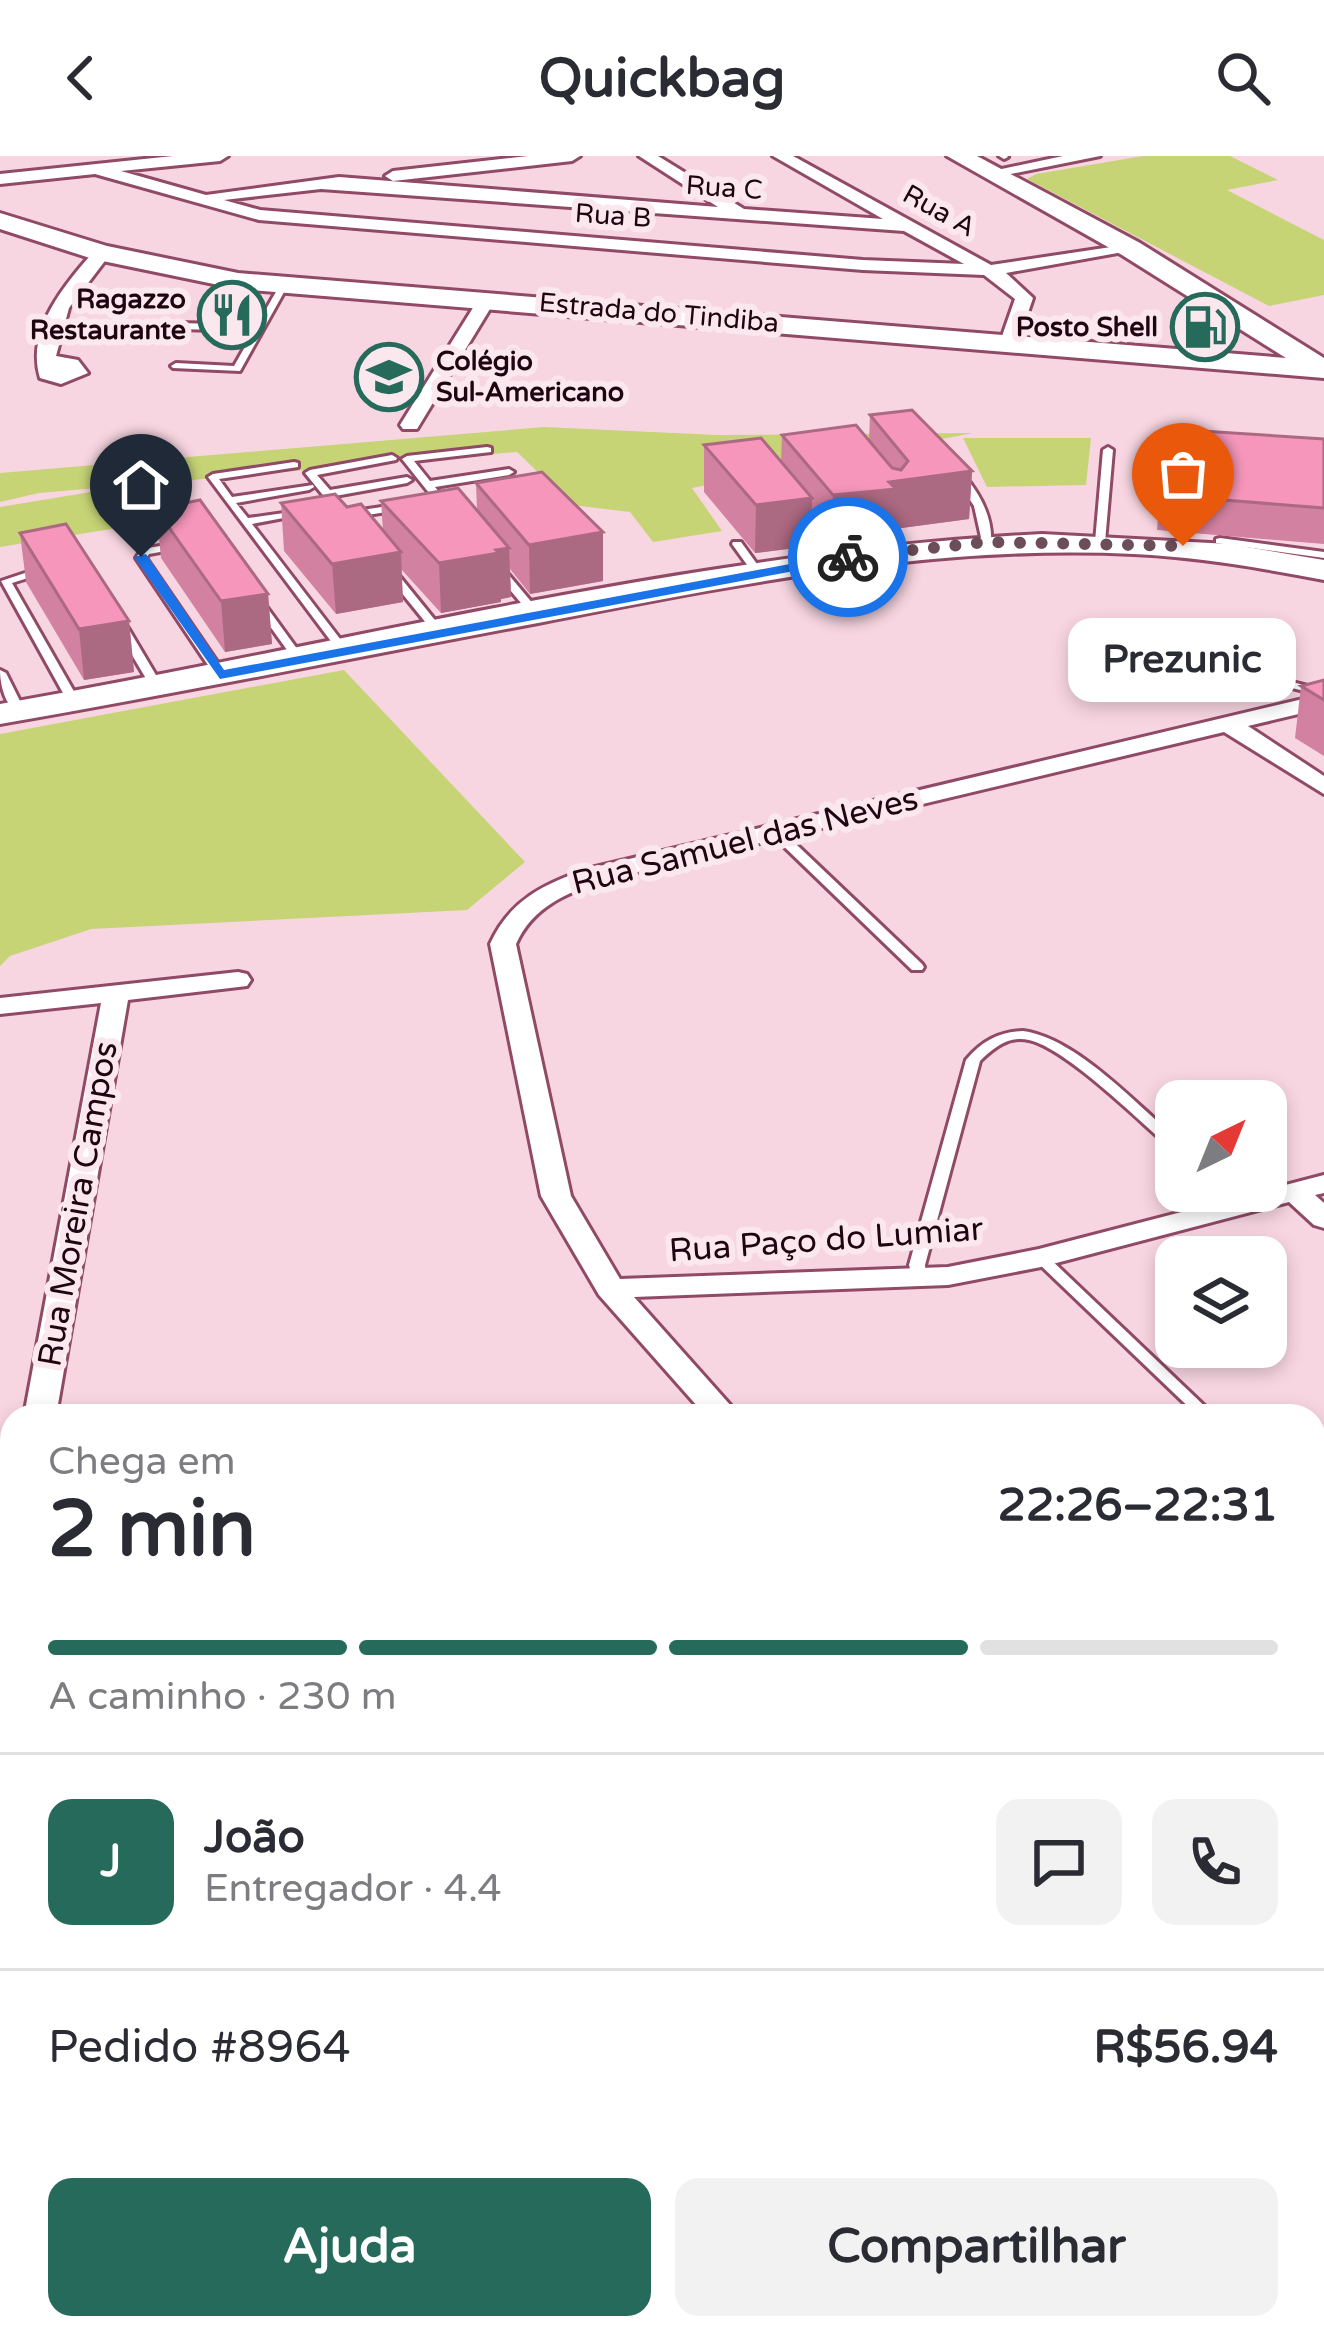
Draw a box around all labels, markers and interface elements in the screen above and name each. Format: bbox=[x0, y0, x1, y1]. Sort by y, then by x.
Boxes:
icon: back bbox=[48, 45, 114, 111]
icon: search bbox=[1210, 45, 1276, 111]
text: Quickbag bbox=[539, 46, 785, 111]
street label: Rua C bbox=[685, 169, 763, 207]
street label: Rua A bbox=[897, 178, 981, 244]
street label: Rua B bbox=[574, 197, 652, 235]
restaurant icon: Ragazzo Restaurante bbox=[197, 280, 267, 350]
place label: Ragazzo Restaurante bbox=[30, 283, 186, 347]
street label: Estrada do Tindiba bbox=[538, 286, 780, 340]
fuel station icon: Posto Shell bbox=[1170, 292, 1240, 362]
place label: Posto Shell bbox=[1016, 311, 1158, 344]
school or university icon: Colégio Sul-Americano bbox=[354, 342, 424, 412]
place label: Colégio Sul-Americano bbox=[436, 345, 624, 409]
pin bbox=[1132, 423, 1234, 546]
pin bbox=[90, 434, 192, 557]
icon: bag bbox=[1150, 441, 1216, 507]
icon: home bbox=[108, 452, 174, 518]
courier bbox=[788, 497, 908, 617]
icon: bike bbox=[815, 524, 881, 590]
callout: Prezunic bbox=[1069, 618, 1297, 702]
text: Prezunic bbox=[1102, 636, 1262, 683]
street label: Rua Samuel das Neves bbox=[568, 779, 922, 903]
street label: Rua Moreira Campos bbox=[30, 1038, 126, 1370]
north arrow bbox=[1155, 1080, 1287, 1212]
map controls bbox=[1155, 1080, 1287, 1368]
street label: Rua Paço do Lumiar bbox=[668, 1210, 985, 1270]
button: layers bbox=[1155, 1236, 1287, 1368]
text: Chega em bbox=[48, 1438, 235, 1485]
text: 22:26–22:31 bbox=[998, 1479, 1278, 1533]
text: 2 min bbox=[48, 1483, 256, 1577]
text: A caminho · 230 m bbox=[48, 1673, 397, 1720]
button: chat bbox=[996, 1799, 1122, 1925]
button: phone bbox=[1152, 1799, 1278, 1925]
text: João bbox=[204, 1811, 305, 1865]
text: J bbox=[101, 1835, 121, 1889]
text: Entregador · 4.4 bbox=[204, 1865, 502, 1912]
text: Pedido #8964 bbox=[48, 2021, 351, 2075]
text: R$56.94 bbox=[1093, 2021, 1278, 2075]
button: Ajuda bbox=[48, 2178, 651, 2316]
button: Compartilhar bbox=[675, 2178, 1278, 2316]

